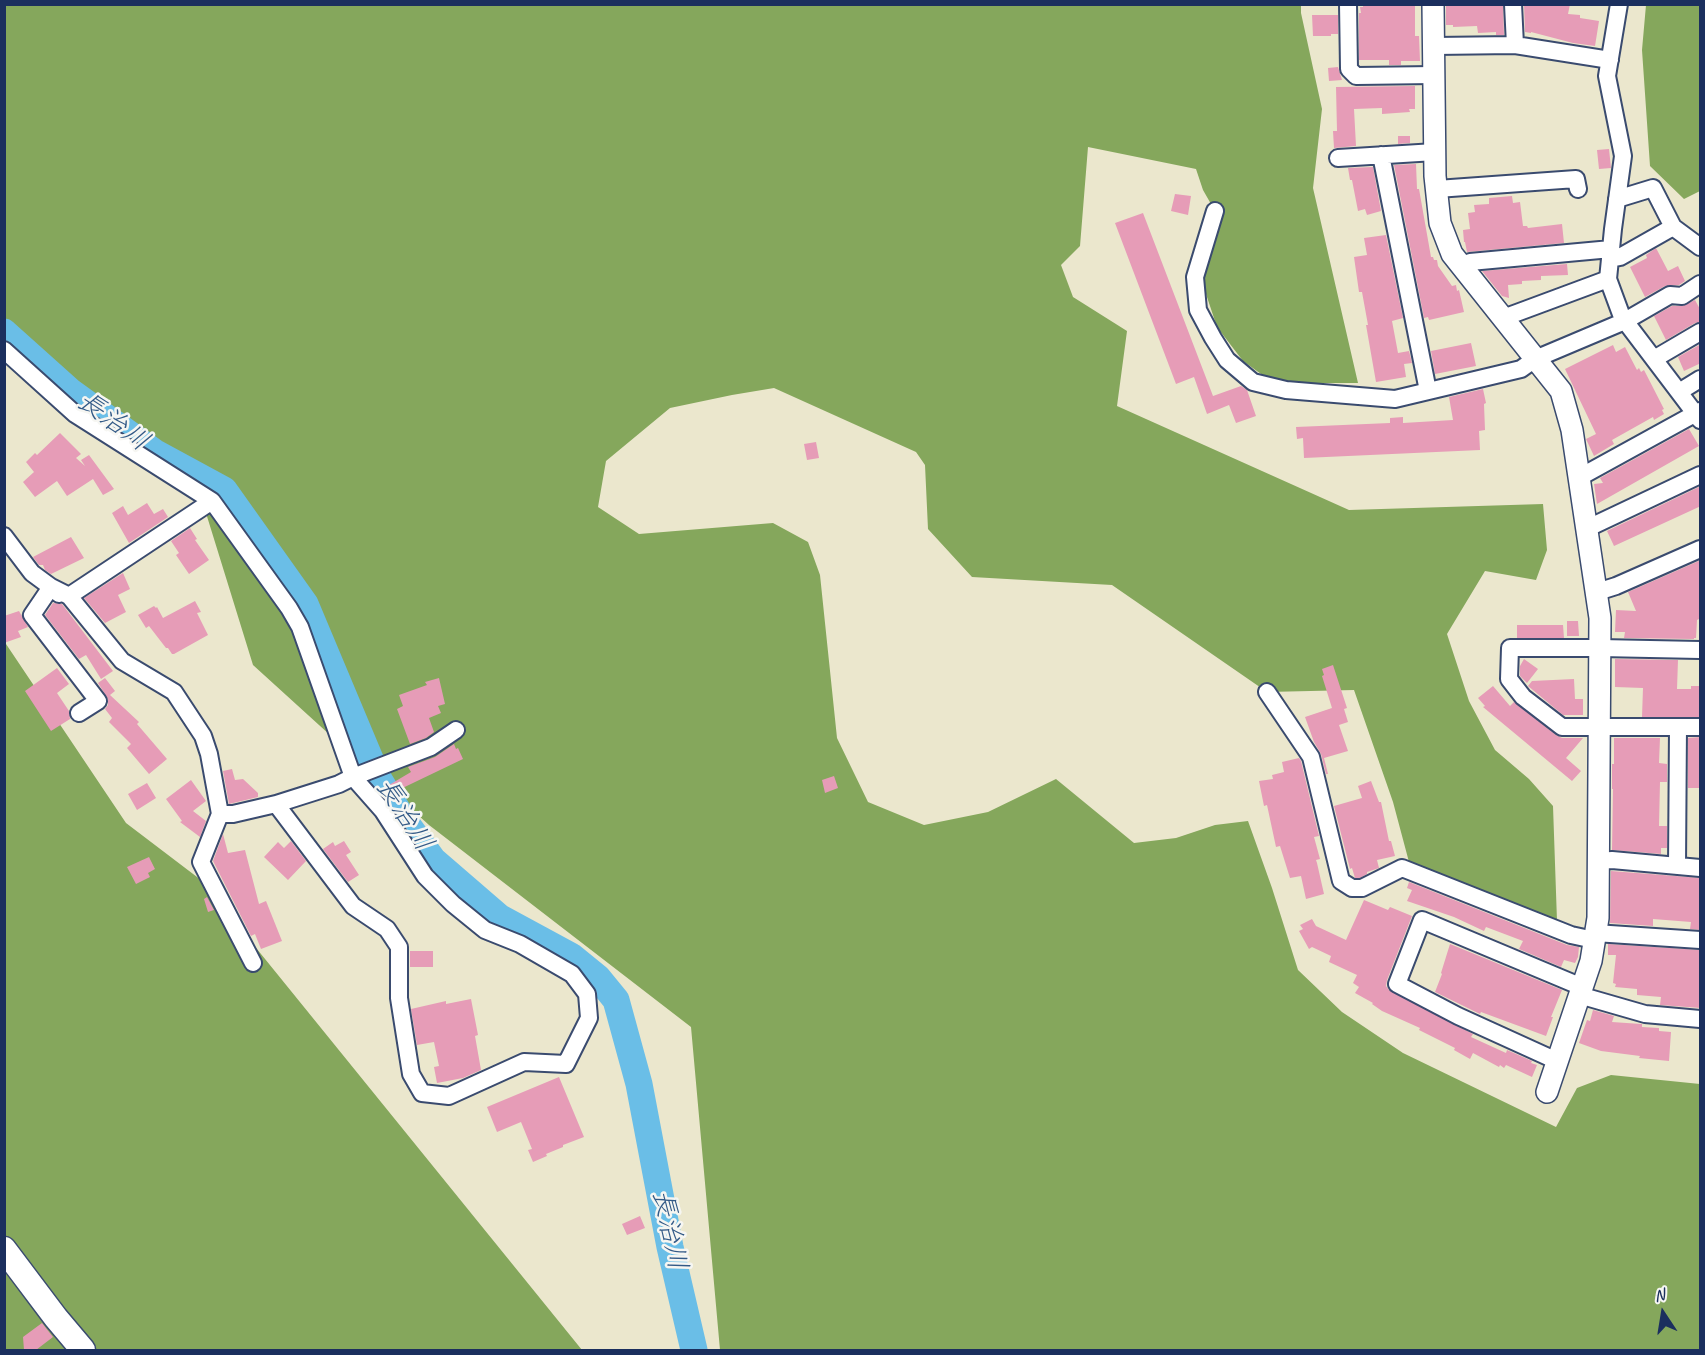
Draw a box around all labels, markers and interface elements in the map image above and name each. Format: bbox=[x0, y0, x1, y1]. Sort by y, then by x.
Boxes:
water label: 長治川 bbox=[71, 385, 155, 459]
water label: 長治川 bbox=[368, 772, 440, 858]
water label: 長治川 bbox=[645, 1187, 693, 1273]
north arrow bbox=[1633, 1283, 1693, 1343]
text: N bbox=[1652, 1285, 1666, 1306]

